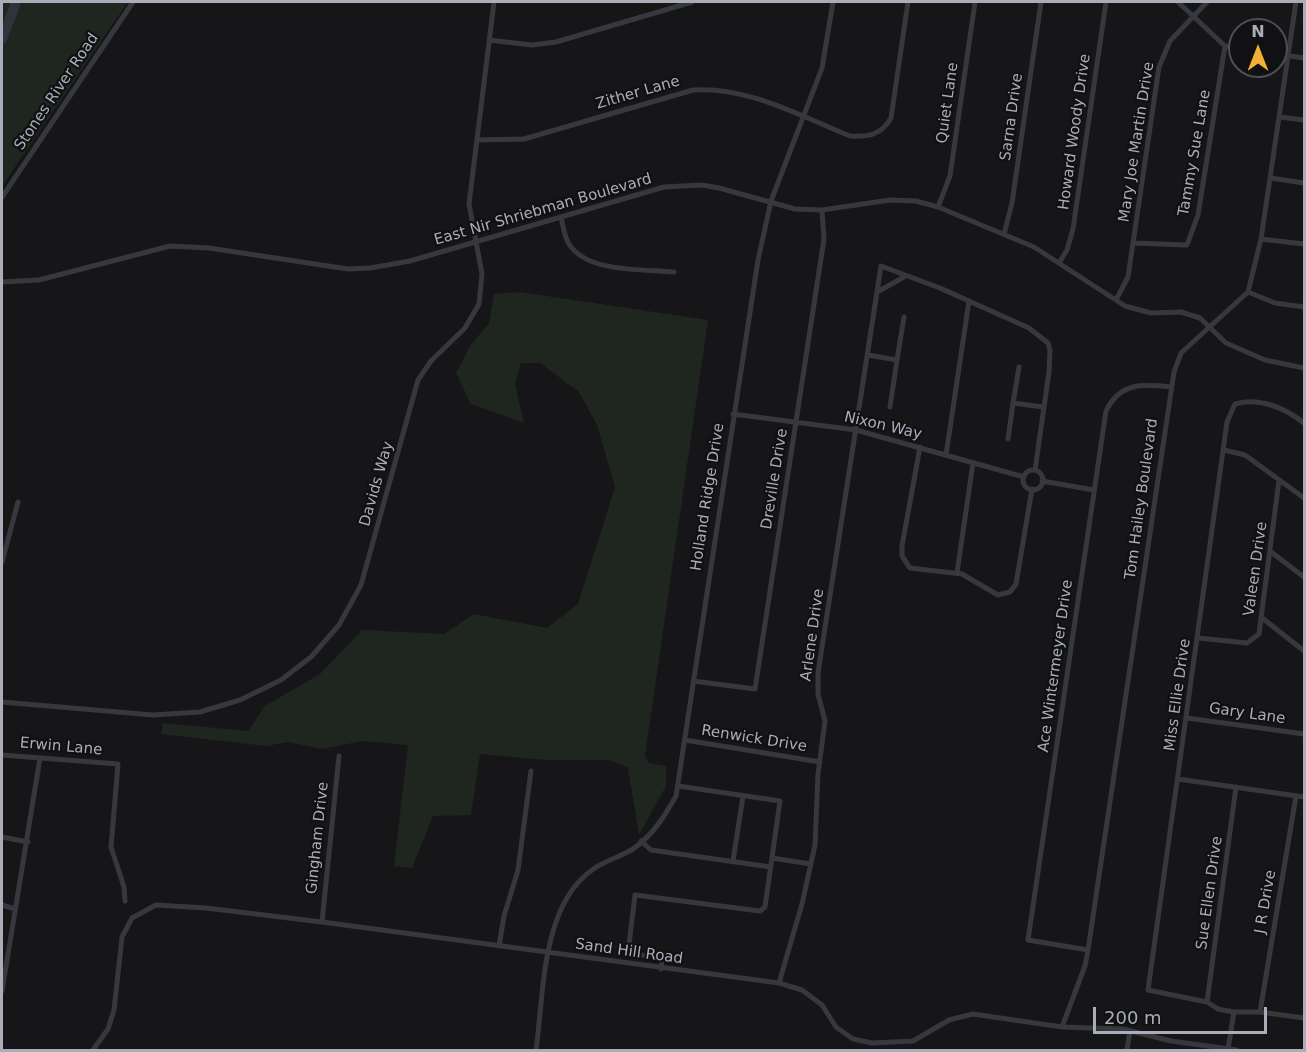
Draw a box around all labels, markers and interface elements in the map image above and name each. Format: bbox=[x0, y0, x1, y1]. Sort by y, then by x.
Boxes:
north arrow bbox=[1228, 18, 1288, 78]
text: N bbox=[1251, 22, 1265, 41]
street label: Stones River Road bbox=[11, 30, 103, 154]
street label: Howard Woody Drive bbox=[1055, 53, 1095, 211]
street label: Quiet Lane bbox=[933, 61, 963, 145]
street label: Mary Joe Martin Drive bbox=[1115, 61, 1159, 223]
street label: Zither Lane bbox=[594, 72, 682, 114]
street label: Sarna Drive bbox=[997, 72, 1027, 162]
street label: Tammy Sue Lane bbox=[1175, 88, 1215, 218]
street label: East Nir Shriebman Boulevard bbox=[432, 170, 654, 250]
street label: Nixon Way bbox=[842, 408, 924, 444]
street label: Tom Hailey Boulevard bbox=[1122, 417, 1162, 581]
street label: Holland Ridge Drive bbox=[687, 422, 729, 572]
street label: Dreville Drive bbox=[758, 427, 792, 531]
street label: Davids Way bbox=[356, 439, 398, 529]
street label: Valeen Drive bbox=[1240, 521, 1272, 617]
street label: Ace Wintermeyer Drive bbox=[1035, 578, 1077, 754]
street label: Arlene Drive bbox=[798, 588, 828, 682]
street label: Miss Ellie Drive bbox=[1161, 638, 1195, 752]
street label: Gary Lane bbox=[1208, 700, 1286, 728]
street label: Renwick Drive bbox=[700, 722, 808, 756]
street label: Erwin Lane bbox=[19, 734, 103, 760]
street label: Gingham Drive bbox=[303, 781, 333, 895]
street label: Sue Ellen Drive bbox=[1193, 835, 1227, 951]
street label: J R Drive bbox=[1252, 869, 1280, 935]
street label: Sand Hill Road bbox=[574, 936, 684, 968]
scale bar bbox=[1096, 995, 1270, 1033]
text: 200 m bbox=[1104, 1007, 1162, 1028]

